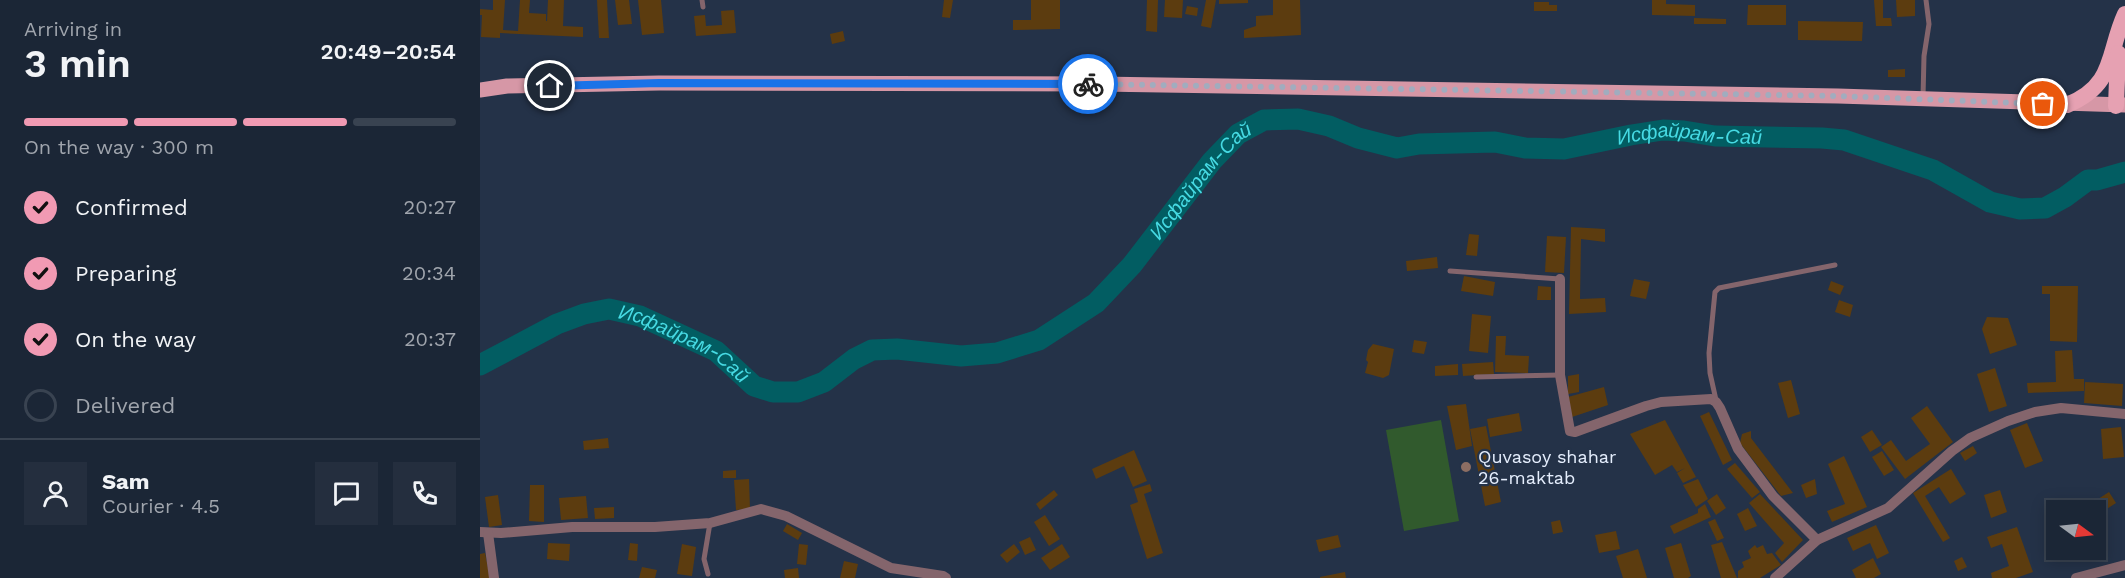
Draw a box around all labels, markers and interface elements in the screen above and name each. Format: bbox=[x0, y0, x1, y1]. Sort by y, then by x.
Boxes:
text: Arriving in bbox=[24, 17, 122, 41]
text: 20:49–20:54 bbox=[321, 39, 456, 64]
text: 3 min bbox=[24, 41, 131, 86]
courier bbox=[1058, 54, 1118, 114]
pin bbox=[524, 60, 575, 111]
icon: bike bbox=[1072, 68, 1105, 101]
icon: home bbox=[533, 69, 566, 102]
pin bbox=[2017, 78, 2068, 129]
icon: bag bbox=[2026, 87, 2059, 120]
water label: Исфайрам-Сай bbox=[1144, 117, 1255, 244]
water label: Исфайрам-Сай bbox=[1614, 117, 1762, 150]
text: On the way · 300 m bbox=[24, 135, 214, 159]
icon: check bbox=[24, 191, 57, 224]
text: Confirmed bbox=[75, 195, 188, 220]
text: 20:27 bbox=[404, 195, 456, 219]
icon: check bbox=[24, 257, 57, 290]
text: Preparing bbox=[75, 261, 176, 286]
text: 20:34 bbox=[402, 261, 456, 285]
water label: Исфайрам-Сай bbox=[616, 300, 754, 388]
icon: check bbox=[24, 323, 57, 356]
text: On the way bbox=[75, 327, 196, 352]
text: 20:37 bbox=[404, 327, 456, 351]
text: Delivered bbox=[75, 393, 175, 418]
place label: Quvasoy shahar 26-maktab bbox=[1478, 446, 1616, 488]
marker: Quvasoy shahar 26-maktab bbox=[1459, 460, 1473, 474]
button: person bbox=[24, 462, 87, 525]
button: chat bbox=[315, 462, 378, 525]
button: phone bbox=[393, 462, 456, 525]
text: Sam bbox=[102, 469, 150, 494]
text: Courier · 4.5 bbox=[102, 494, 220, 518]
north arrow bbox=[2046, 500, 2106, 560]
map controls bbox=[2046, 500, 2106, 560]

